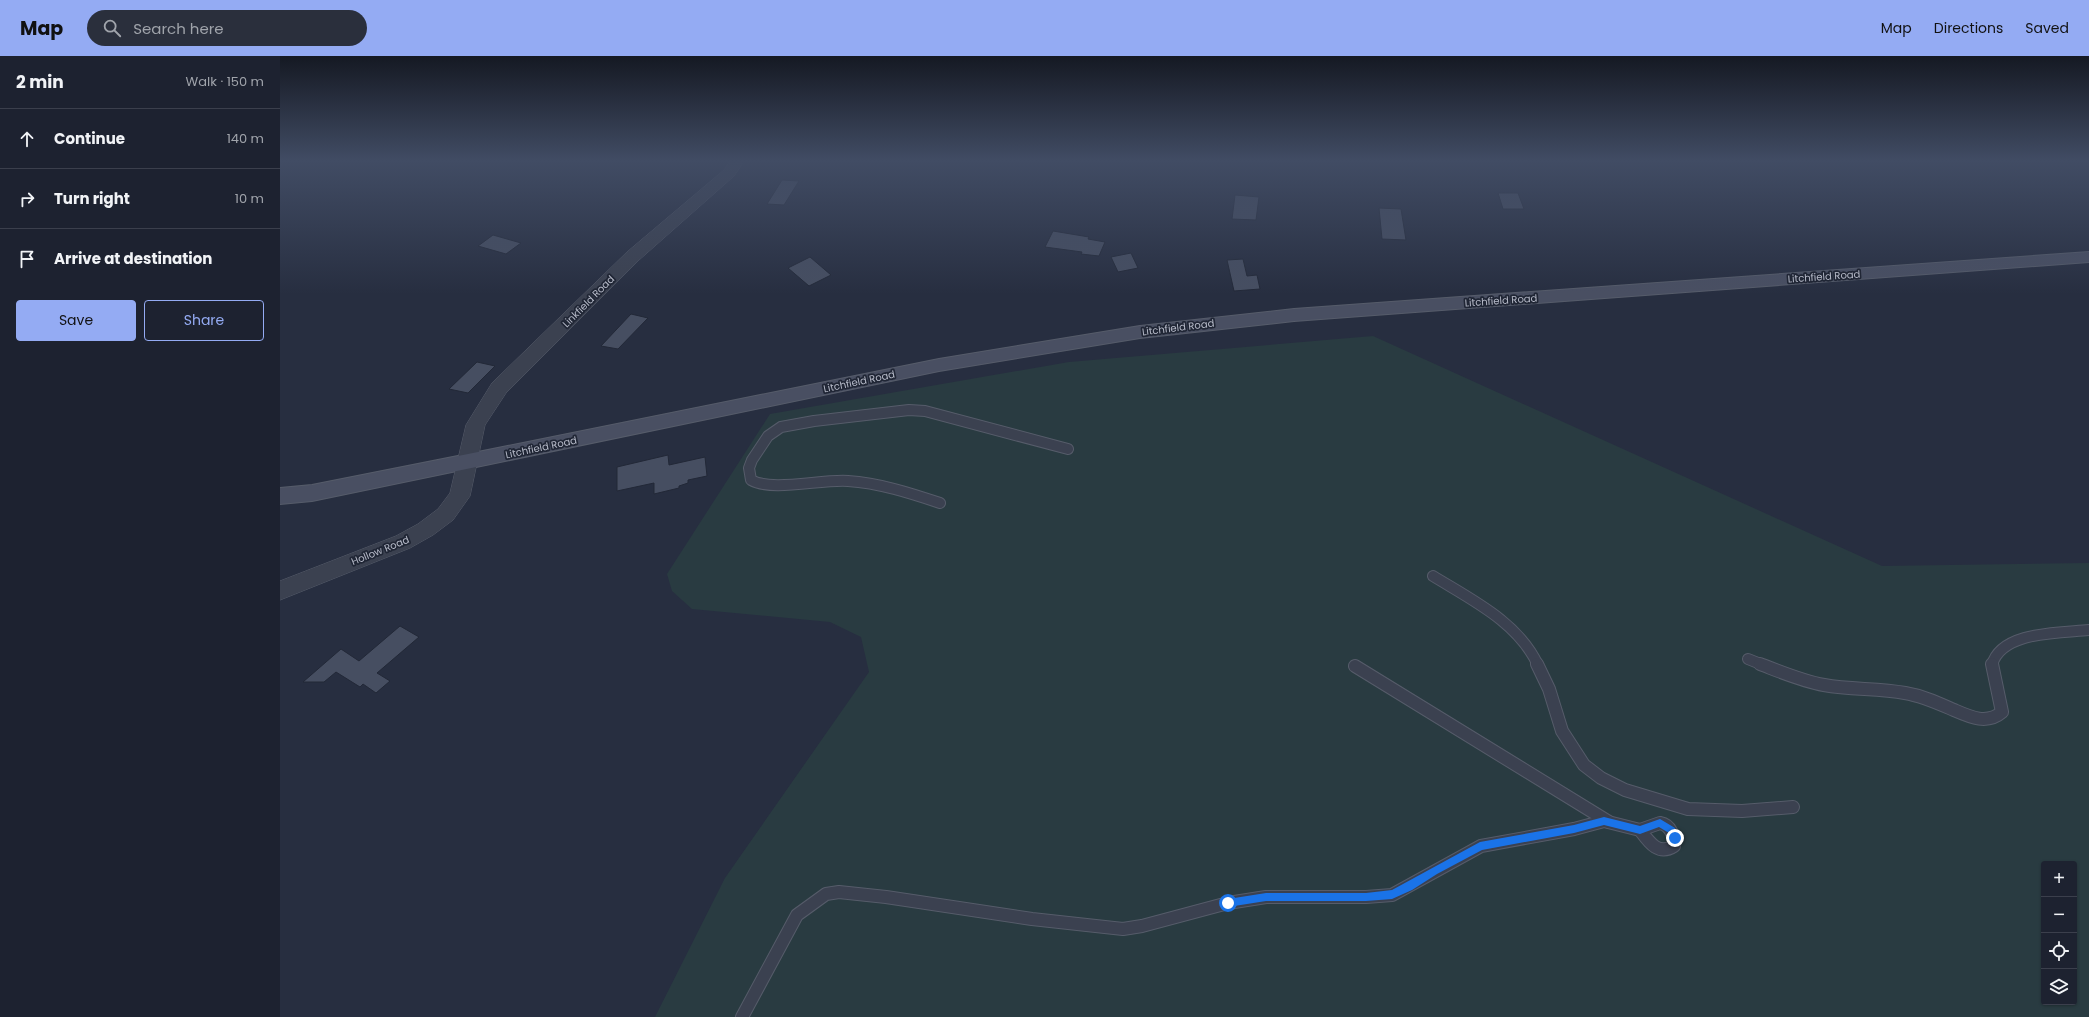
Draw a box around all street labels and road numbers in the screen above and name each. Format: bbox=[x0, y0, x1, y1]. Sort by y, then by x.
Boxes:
street label: Litchfield Road bbox=[1787, 266, 1861, 287]
street label: Linkfield Road bbox=[559, 272, 618, 331]
street label: Litchfield Road bbox=[1464, 290, 1538, 311]
street label: Litchfield Road bbox=[1141, 316, 1215, 339]
street label: Litchfield Road bbox=[822, 367, 896, 396]
street label: Litchfield Road bbox=[504, 433, 578, 462]
street label: Hollow Road bbox=[349, 532, 412, 569]

